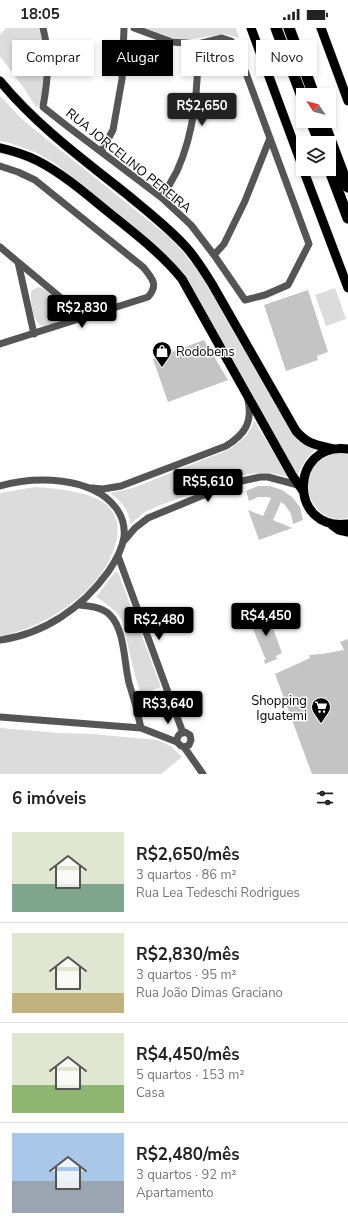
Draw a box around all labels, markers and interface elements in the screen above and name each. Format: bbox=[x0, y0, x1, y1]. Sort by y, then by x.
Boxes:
text: 18:05 bbox=[20, 4, 60, 24]
chip: Comprar bbox=[12, 40, 94, 76]
chip: Alugar bbox=[102, 40, 173, 76]
chip: Filtros bbox=[181, 40, 248, 76]
chip: Novo bbox=[256, 40, 317, 76]
north arrow bbox=[296, 88, 336, 128]
map controls bbox=[296, 88, 336, 176]
pin: R$2,650 bbox=[165, 93, 239, 127]
text: R$2,650 bbox=[176, 97, 228, 115]
street label: RUA JORCELINO PEREIRA bbox=[62, 104, 195, 217]
button: layers bbox=[296, 136, 336, 176]
pin: R$2,830 bbox=[45, 295, 119, 329]
text: R$2,830 bbox=[56, 299, 108, 317]
shop icon: Rodobens bbox=[151, 340, 173, 368]
place label: Rodobens bbox=[176, 343, 235, 361]
pin: R$5,610 bbox=[171, 469, 245, 503]
text: R$5,610 bbox=[182, 473, 234, 491]
pin: R$4,450 bbox=[229, 603, 303, 637]
pin: R$2,480 bbox=[122, 607, 196, 641]
text: R$4,450 bbox=[240, 607, 292, 625]
text: R$2,480 bbox=[133, 611, 185, 629]
pin: R$3,640 bbox=[131, 691, 205, 725]
place label: Shopping Iguatemi bbox=[251, 692, 307, 725]
text: R$3,640 bbox=[142, 695, 194, 713]
supermarket icon: Shopping Iguatemi bbox=[310, 696, 332, 724]
text: 6 imóveis bbox=[12, 787, 86, 810]
icon: filters bbox=[314, 787, 336, 809]
text: R$2,650/mês bbox=[136, 843, 240, 866]
icon: home bbox=[44, 848, 92, 896]
text: 3 quartos · 86 m² bbox=[136, 866, 237, 884]
text: Rua Lea Tedeschi Rodrigues bbox=[136, 884, 300, 902]
text: R$2,830/mês bbox=[136, 943, 240, 966]
icon: home bbox=[44, 949, 92, 997]
text: 3 quartos · 95 m² bbox=[136, 966, 237, 984]
text: Rua João Dimas Graciano bbox=[136, 984, 283, 1002]
text: R$4,450/mês bbox=[136, 1043, 240, 1066]
icon: home bbox=[44, 1049, 92, 1097]
text: 5 quartos · 153 m² bbox=[136, 1066, 244, 1084]
text: Casa bbox=[136, 1084, 165, 1102]
text: R$2,480/mês bbox=[136, 1143, 240, 1166]
icon: home bbox=[44, 1149, 92, 1197]
text: 3 quartos · 92 m² bbox=[136, 1166, 237, 1184]
text: Apartamento bbox=[136, 1184, 214, 1202]

